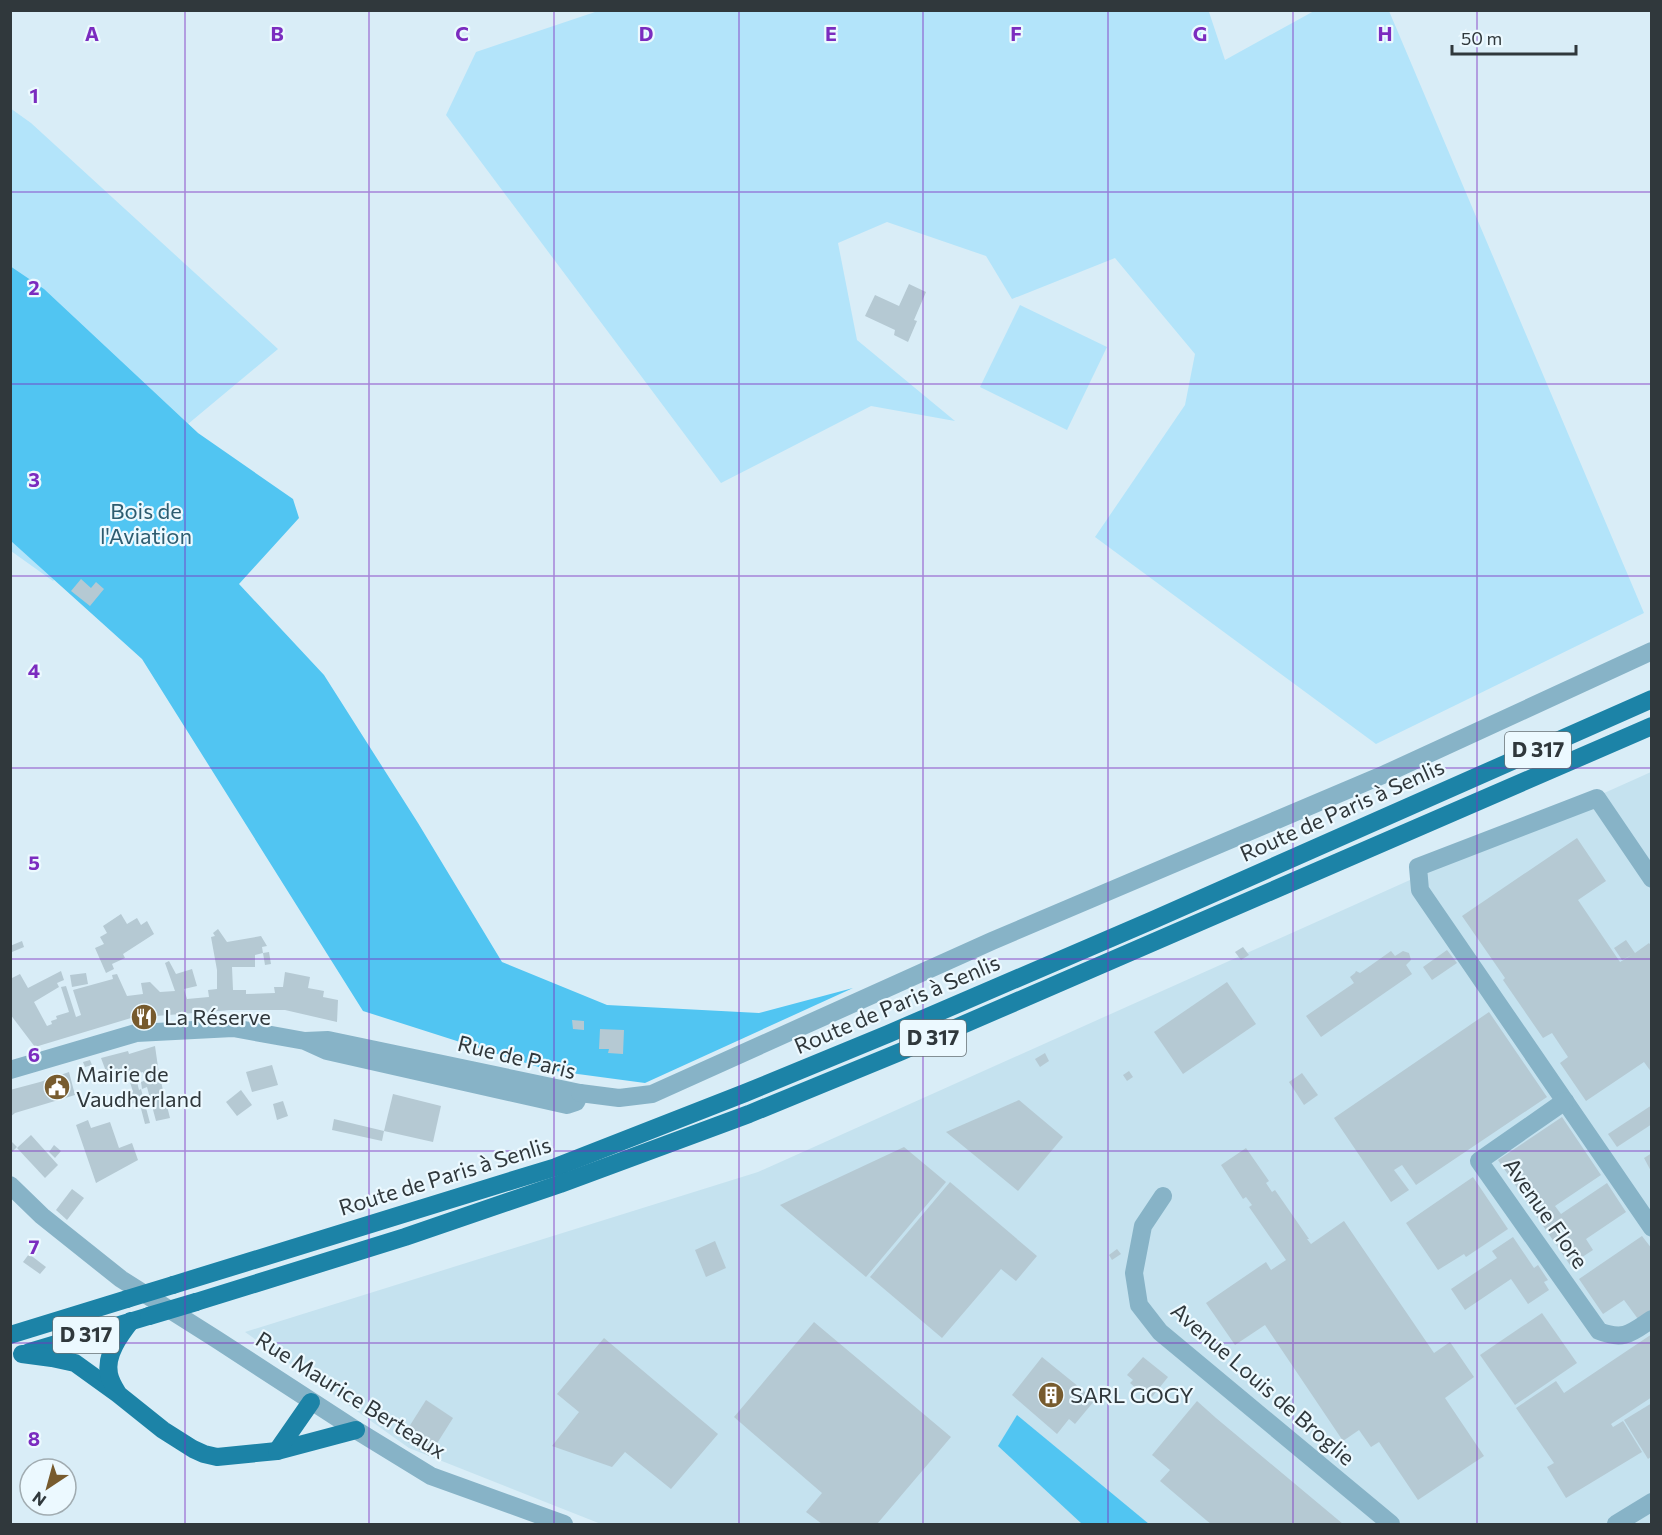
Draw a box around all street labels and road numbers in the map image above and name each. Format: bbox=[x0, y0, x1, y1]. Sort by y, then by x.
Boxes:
road number: D 317 bbox=[1505, 732, 1571, 768]
street label: Route de Paris à Senlis bbox=[1236, 752, 1448, 867]
street label: Route de Paris à Senlis bbox=[790, 948, 1004, 1059]
road number: D 317 bbox=[900, 1020, 966, 1056]
street label: Rue de Paris bbox=[455, 1029, 579, 1084]
street label: Route de Paris à Senlis bbox=[335, 1130, 554, 1221]
street label: Avenue Flore bbox=[1498, 1152, 1594, 1273]
street label: Avenue Louis de Broglie bbox=[1166, 1297, 1361, 1471]
road number: D 317 bbox=[53, 1317, 119, 1353]
street label: Rue Maurice Berteaux bbox=[251, 1325, 452, 1464]

